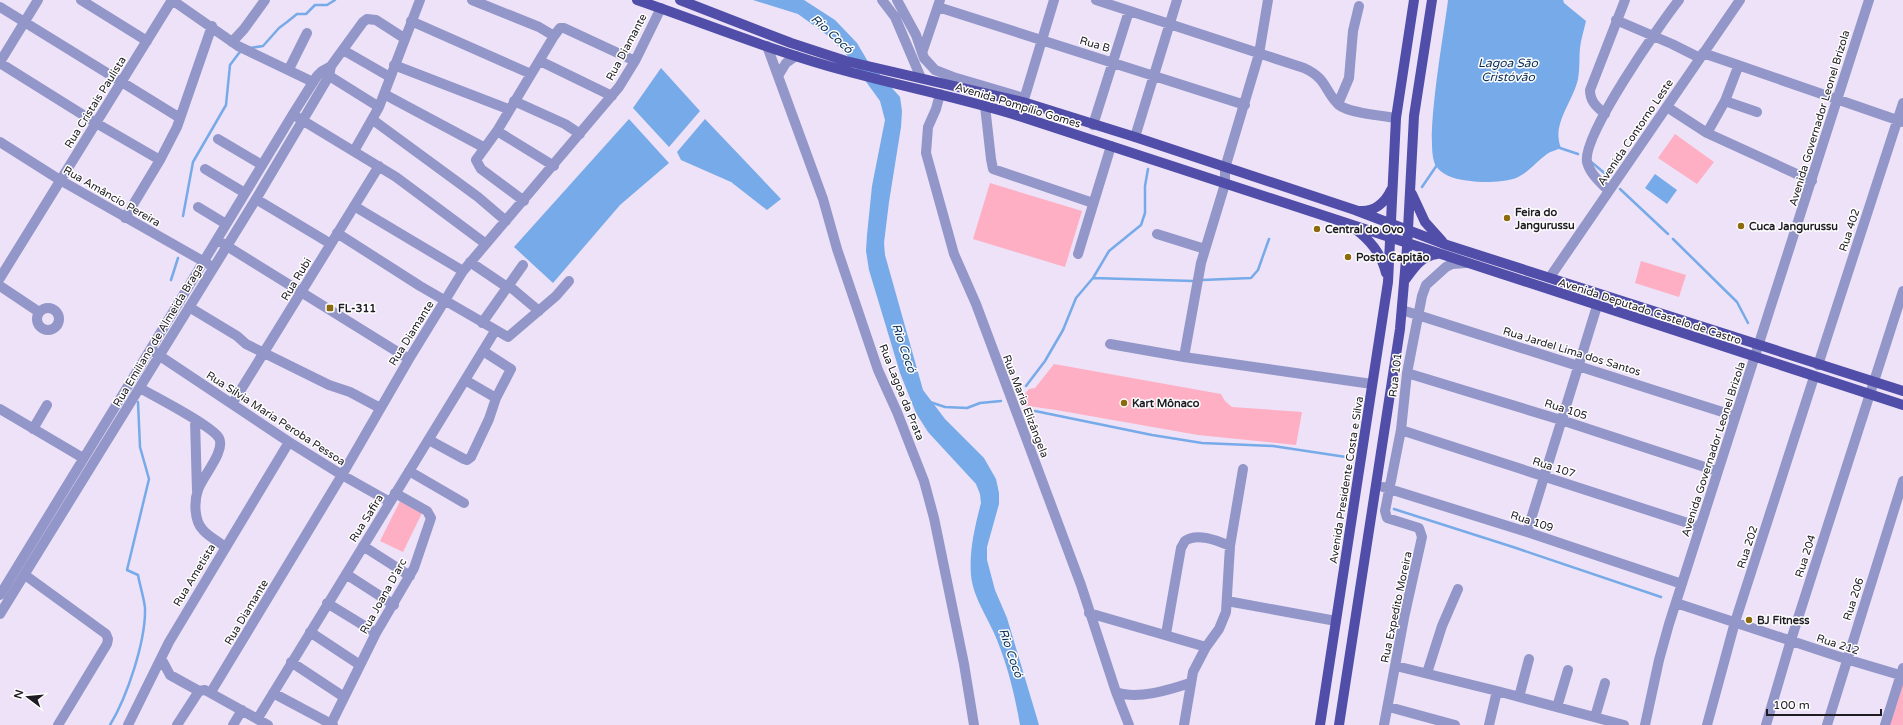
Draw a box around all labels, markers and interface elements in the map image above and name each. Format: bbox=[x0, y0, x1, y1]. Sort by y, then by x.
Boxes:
street label: Rua Diamante bbox=[603, 12, 650, 83]
water label: Rio Cocó bbox=[808, 12, 856, 57]
street label: Avenida Governador Leonel Brizola bbox=[1786, 29, 1852, 208]
street label: Rua B bbox=[1078, 34, 1112, 55]
street label: Rua Cristais Paulista bbox=[62, 54, 129, 151]
water label: Lagoa São Cristóvão bbox=[1478, 56, 1539, 84]
street label: Avenida Contorno Leste bbox=[1595, 77, 1676, 188]
street label: Avenida Pompílio Gomes bbox=[954, 80, 1082, 131]
street label: Rua Amâncio Pereira bbox=[61, 163, 163, 229]
place label: Feira do Jangurussu bbox=[1514, 206, 1575, 233]
street label: Rua 402 bbox=[1836, 207, 1863, 253]
marker: Feira do Jangurussu bbox=[1502, 213, 1512, 223]
place label: Cuca Jangurussu bbox=[1749, 220, 1838, 234]
marker: Cuca Jangurussu bbox=[1736, 221, 1746, 231]
place label: Central do Ovo bbox=[1325, 223, 1404, 236]
marker: Central do Ovo bbox=[1312, 224, 1322, 234]
place label: Posto Capitão bbox=[1356, 251, 1430, 265]
marker: Posto Capitão bbox=[1343, 252, 1353, 262]
street label: Rua Rubi bbox=[279, 255, 314, 303]
street label: Rua Emíliano de Almeida Braga bbox=[111, 262, 206, 409]
street label: Avenida Deputado Castelo de Castro bbox=[1557, 276, 1743, 347]
street label: Rua Diamante bbox=[386, 299, 437, 368]
place label: FL-311 bbox=[338, 302, 376, 315]
marker: FL-311 bbox=[325, 303, 335, 313]
water label: Rio Cocó bbox=[889, 322, 919, 375]
street label: Rua Jardel Lima dos Santos bbox=[1501, 324, 1642, 379]
street label: Rua Lagoa da Prata bbox=[876, 342, 927, 442]
street label: Rua 101 bbox=[1386, 352, 1405, 398]
street label: Rua Maria Elizângela bbox=[1000, 353, 1051, 460]
street label: Avenida Governador Leonel Brizola bbox=[1679, 360, 1748, 538]
street label: Rua Silvia Maria Peroba Pessoa bbox=[204, 369, 348, 468]
street label: Avenida Presidente Costa e Silva bbox=[1327, 395, 1366, 565]
street label: Rua 105 bbox=[1543, 396, 1589, 423]
place label: Kart Mônaco bbox=[1132, 397, 1200, 410]
marker: Kart Mônaco bbox=[1119, 398, 1129, 408]
street label: Rua 107 bbox=[1531, 454, 1577, 481]
street label: Rua Safira bbox=[347, 492, 386, 545]
street label: Rua 109 bbox=[1509, 508, 1555, 535]
street label: Rua 202 bbox=[1734, 524, 1761, 570]
street label: Rua 204 bbox=[1792, 533, 1819, 579]
street label: Rua Ametista bbox=[171, 542, 218, 609]
street label: Rua Expedito Moreira bbox=[1378, 550, 1415, 664]
street label: Rua Joana D'arc bbox=[357, 556, 410, 636]
street label: Rua 206 bbox=[1840, 576, 1867, 622]
street label: Rua Diamante bbox=[222, 577, 271, 647]
place label: BJ Fitness bbox=[1757, 614, 1810, 627]
marker: BJ Fitness bbox=[1744, 615, 1754, 625]
water label: Rio Cocó bbox=[996, 627, 1026, 680]
street label: Rua 212 bbox=[1815, 631, 1861, 658]
north arrow bbox=[8, 677, 48, 717]
text: N bbox=[11, 688, 26, 700]
scale bar bbox=[1767, 691, 1881, 717]
text: 100 m bbox=[1773, 698, 1810, 712]

